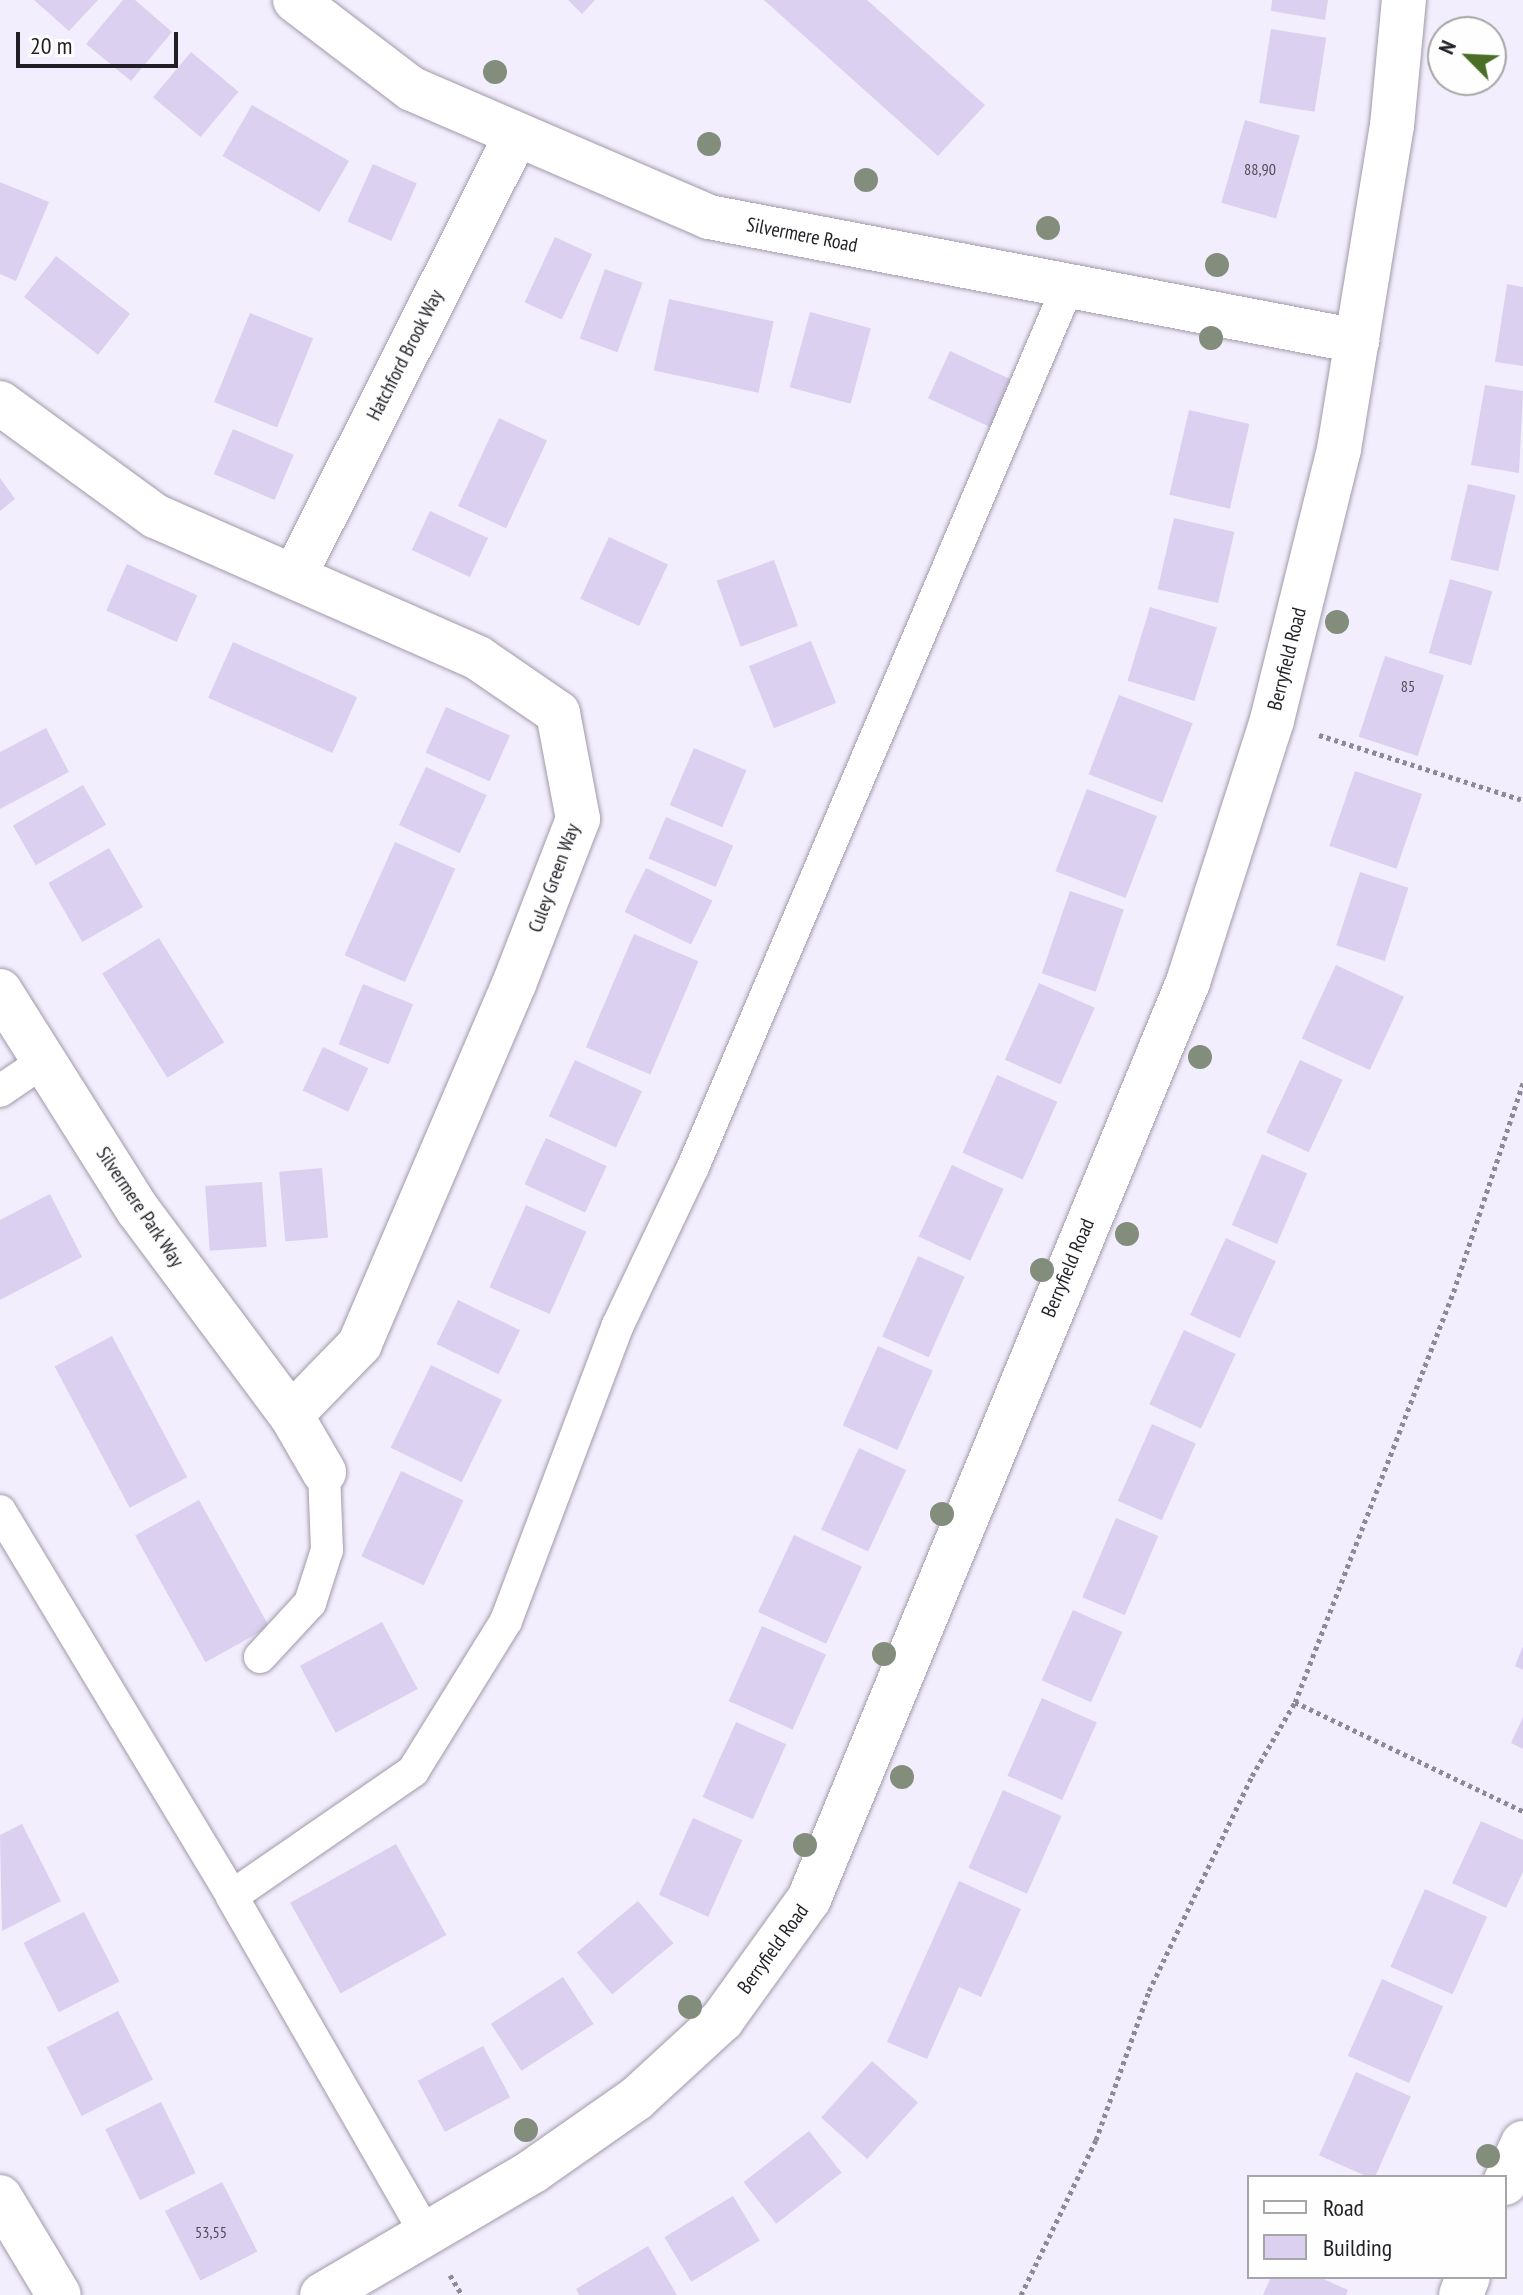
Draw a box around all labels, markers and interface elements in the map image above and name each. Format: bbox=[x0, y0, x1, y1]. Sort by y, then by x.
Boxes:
scale bar bbox=[20, 16, 182, 66]
north arrow bbox=[1427, 16, 1507, 96]
text: 20 m bbox=[30, 30, 72, 61]
text: N bbox=[1432, 36, 1462, 58]
house number: 88,90 bbox=[1244, 159, 1276, 179]
street label: Silvermere Road bbox=[745, 212, 859, 258]
street label: Hatchford Brook Way bbox=[362, 285, 448, 425]
street label: Berryfield Road bbox=[1263, 605, 1311, 713]
house number: 85 bbox=[1401, 676, 1415, 696]
street label: Culey Green Way bbox=[523, 820, 585, 936]
street label: Silvermere Park Way bbox=[91, 1142, 189, 1272]
street label: Berryfield Road bbox=[1036, 1215, 1100, 1321]
street label: Berryfield Road bbox=[732, 1900, 814, 1998]
legend bbox=[1247, 2175, 1507, 2279]
text: Road bbox=[1323, 2192, 1364, 2223]
house number: 53,55 bbox=[195, 2222, 227, 2242]
text: Building bbox=[1323, 2232, 1392, 2263]

